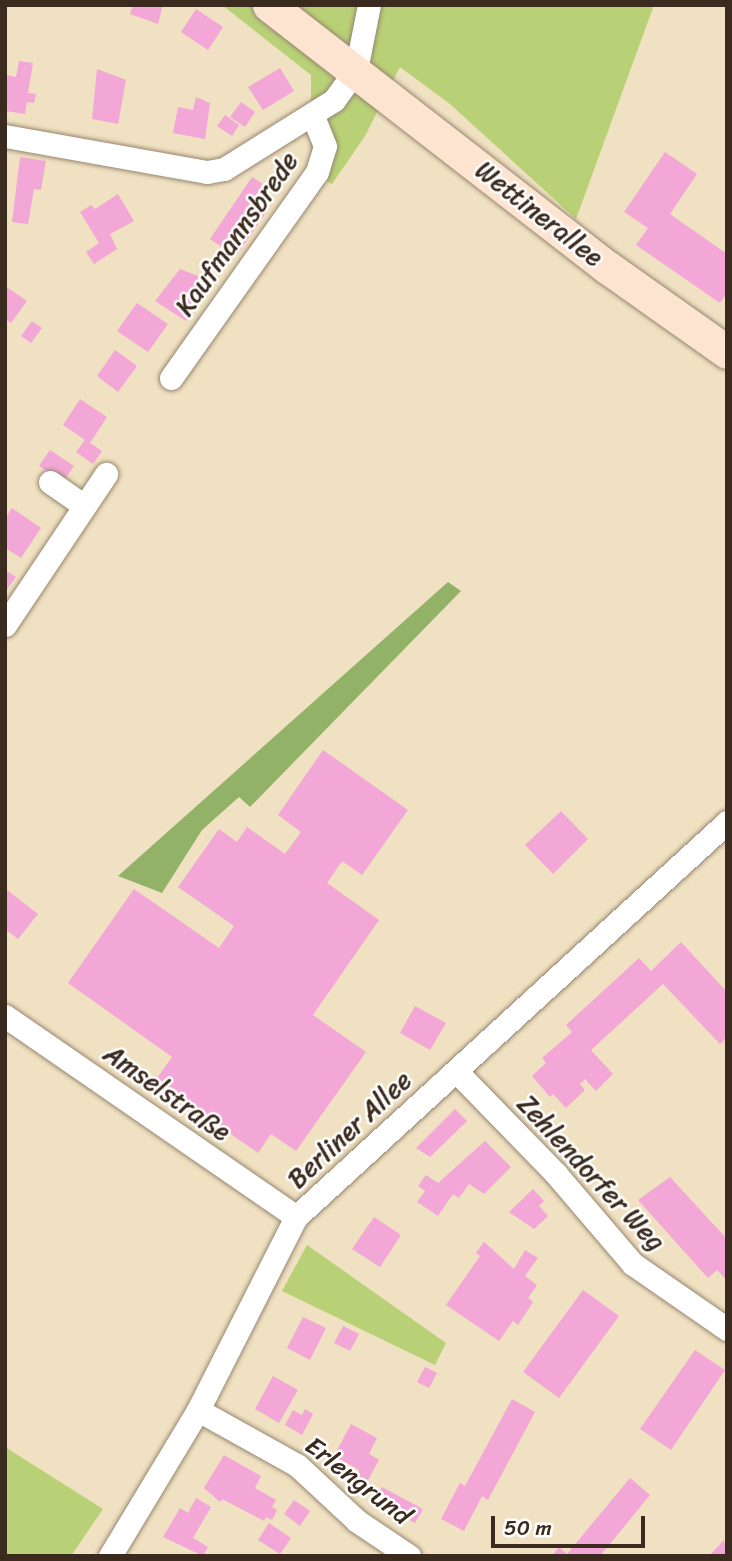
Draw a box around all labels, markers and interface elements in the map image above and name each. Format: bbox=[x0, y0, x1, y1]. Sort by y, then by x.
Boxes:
street label: Kaufmannsbrede bbox=[169, 146, 305, 322]
street label: Wettinerallee bbox=[469, 155, 609, 273]
street label: Amselstraße bbox=[98, 1038, 236, 1148]
street label: Berliner Allee bbox=[282, 1065, 418, 1195]
street label: Zehlendorfer Weg bbox=[511, 1089, 671, 1257]
street label: Erlengrund bbox=[299, 1430, 417, 1532]
scale bar bbox=[494, 1502, 648, 1546]
text: 50 m bbox=[504, 1509, 552, 1547]

